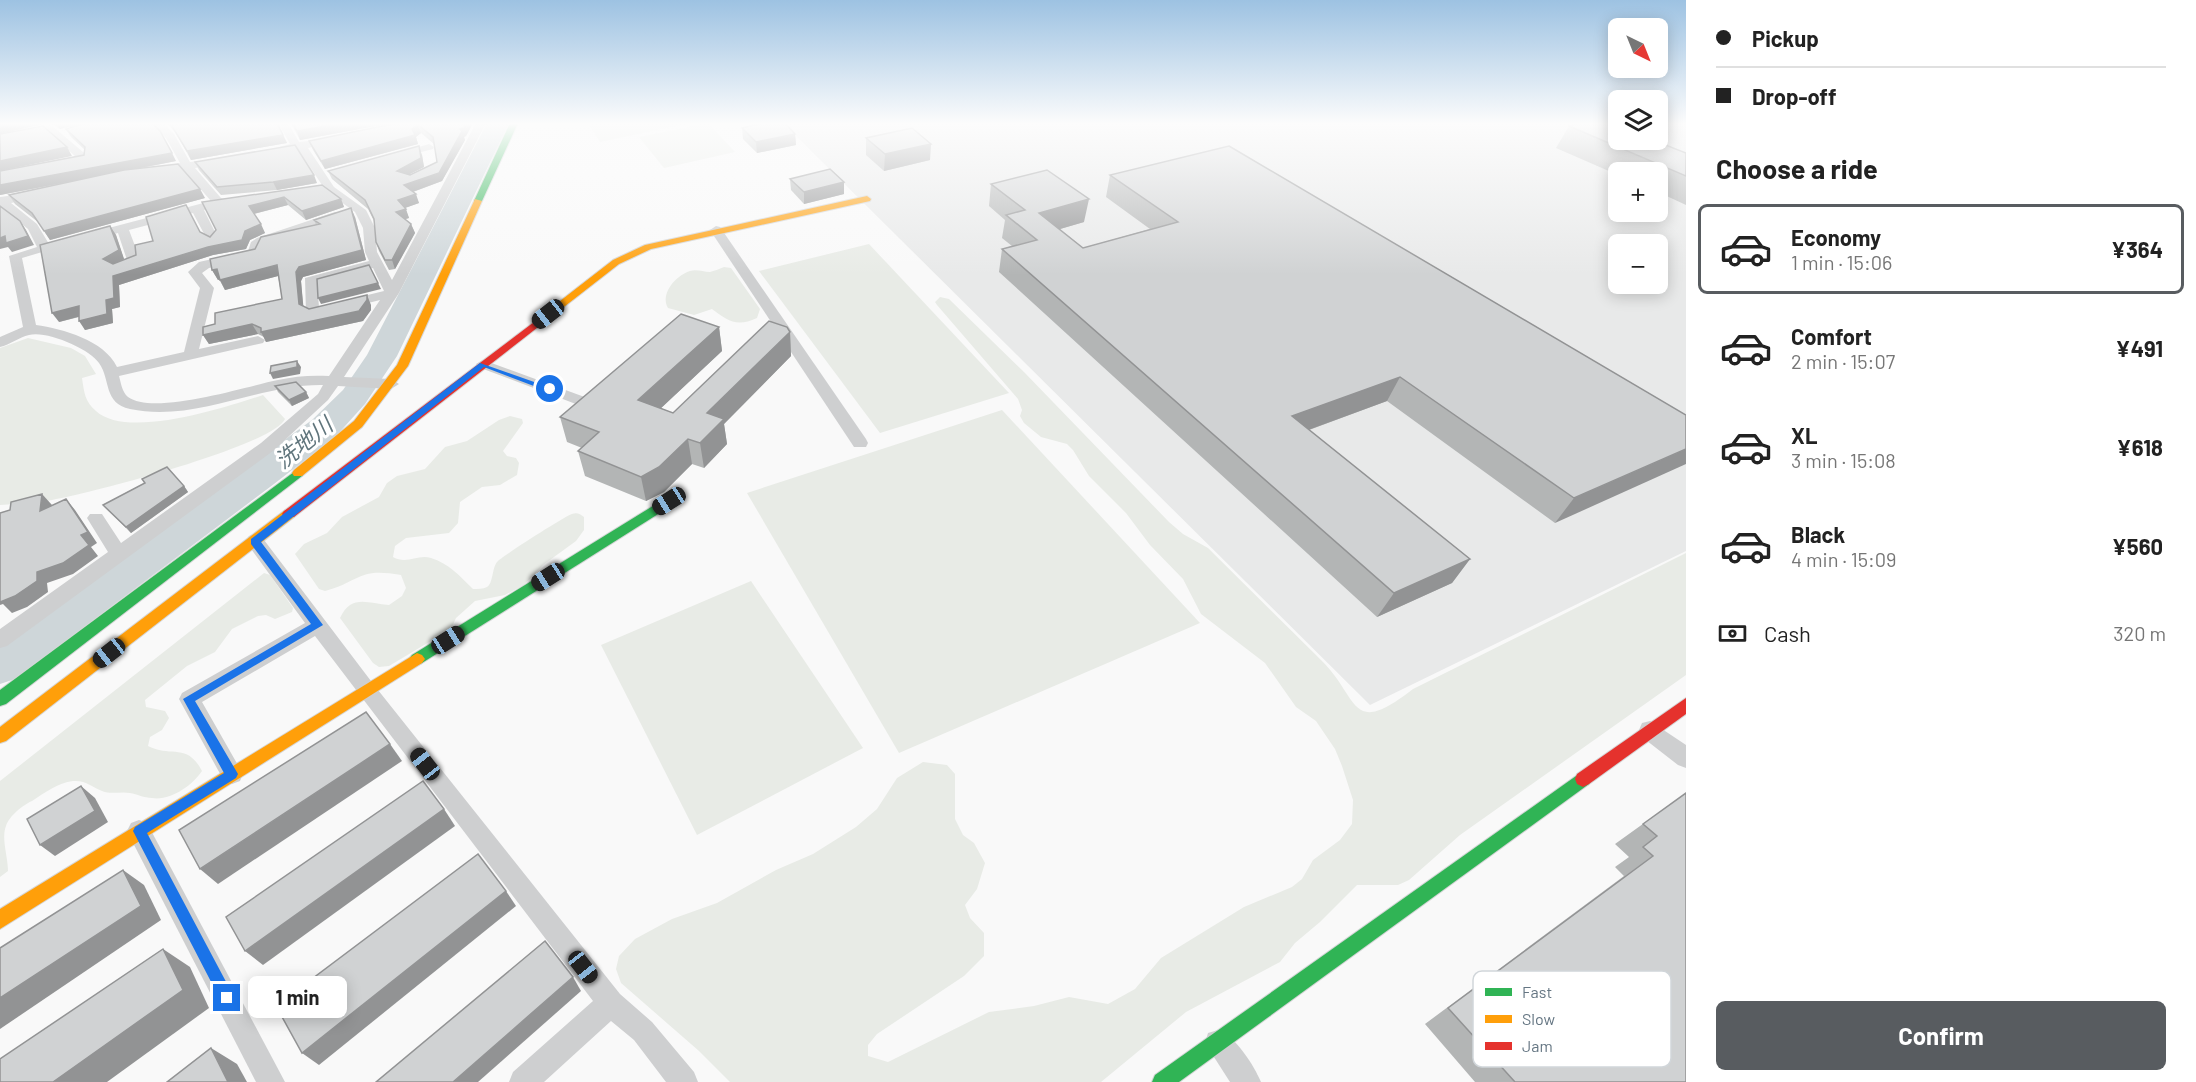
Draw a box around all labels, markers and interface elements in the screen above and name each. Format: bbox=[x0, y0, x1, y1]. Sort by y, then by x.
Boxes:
north arrow bbox=[1608, 18, 1668, 78]
map controls bbox=[1608, 18, 1668, 294]
text: Pickup bbox=[1752, 25, 1819, 51]
text: Drop-off bbox=[1752, 83, 1836, 109]
button: layers bbox=[1608, 90, 1668, 150]
text: Choose a ride bbox=[1716, 152, 1878, 184]
button: + bbox=[1608, 162, 1668, 222]
icon: car bbox=[1719, 222, 1773, 276]
text: Economy bbox=[1791, 224, 1881, 250]
button: − bbox=[1608, 234, 1668, 294]
text: ¥364 bbox=[2111, 236, 2163, 262]
text: 1 min · 15:06 bbox=[1791, 250, 1892, 274]
car bbox=[528, 296, 568, 332]
icon: car bbox=[1719, 321, 1773, 375]
text: Comfort bbox=[1791, 323, 1872, 349]
text: ¥491 bbox=[2116, 335, 2163, 361]
text: 2 min · 15:07 bbox=[1791, 349, 1895, 373]
route start bbox=[536, 375, 563, 402]
water label: 洗地川 bbox=[269, 410, 338, 473]
icon: car bbox=[1719, 420, 1773, 474]
text: XL bbox=[1791, 422, 1817, 448]
text: ¥618 bbox=[2117, 434, 2163, 460]
text: 3 min · 15:08 bbox=[1791, 448, 1896, 472]
car bbox=[649, 484, 689, 518]
icon: car bbox=[1719, 519, 1773, 573]
text: Black bbox=[1791, 521, 1845, 547]
text: ¥560 bbox=[2112, 533, 2163, 559]
text: 4 min · 15:09 bbox=[1791, 547, 1896, 571]
car bbox=[528, 560, 568, 594]
icon: cash bbox=[1716, 617, 1749, 650]
text: Cash bbox=[1764, 620, 1811, 646]
text: 320 m bbox=[2113, 621, 2166, 645]
car bbox=[428, 623, 468, 657]
car bbox=[89, 635, 129, 671]
car bbox=[407, 744, 443, 784]
car bbox=[565, 947, 601, 987]
legend bbox=[1473, 971, 1671, 1067]
callout: 1 min bbox=[248, 977, 347, 1019]
text: Fast bbox=[1522, 982, 1552, 1001]
route end bbox=[213, 984, 240, 1011]
text: 1 min bbox=[276, 985, 319, 1009]
button: Confirm bbox=[1716, 1001, 2166, 1070]
text: Slow bbox=[1522, 1009, 1555, 1028]
text: Jam bbox=[1522, 1036, 1553, 1055]

